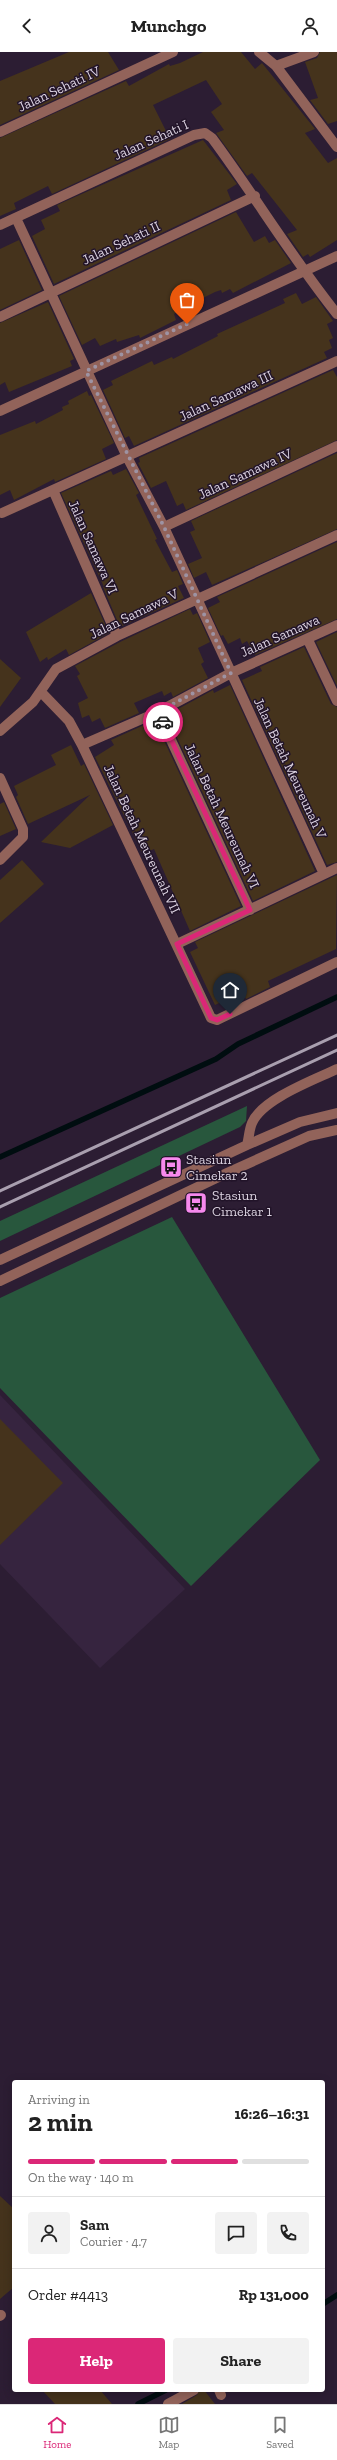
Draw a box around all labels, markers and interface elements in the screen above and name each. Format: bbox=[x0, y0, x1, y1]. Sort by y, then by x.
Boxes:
icon: back bbox=[16, 15, 38, 37]
text: Munchgo bbox=[131, 15, 206, 37]
icon: person bbox=[299, 15, 321, 37]
street label: Jalan Sehati IV bbox=[15, 62, 104, 116]
street label: Jalan Sehati I bbox=[111, 116, 191, 164]
street label: Jalan Sehati II bbox=[79, 217, 163, 269]
pin bbox=[170, 283, 204, 324]
icon: bag bbox=[176, 289, 198, 311]
street label: Jalan Samawa III bbox=[176, 367, 276, 425]
street label: Jalan Samawa IV bbox=[195, 444, 295, 503]
street label: Jalan Samawa VI bbox=[65, 497, 121, 597]
street label: Jalan Samawa V bbox=[87, 585, 182, 643]
street label: Jalan Samawa bbox=[238, 611, 322, 661]
street label: Jalan Betah Meureunah V bbox=[250, 695, 331, 842]
courier bbox=[143, 702, 183, 742]
icon: car bbox=[152, 711, 174, 733]
street label: Jalan Betah Meureunah VI bbox=[181, 741, 263, 891]
street label: Jalan Betah Meureunah VII bbox=[100, 762, 184, 916]
pin bbox=[213, 973, 247, 1014]
icon: home bbox=[219, 979, 241, 1001]
place label: Stasiun Cimekar 2 bbox=[186, 1151, 248, 1184]
bus stop icon: Stasiun Cimekar 2 bbox=[158, 1154, 184, 1180]
place label: Stasiun Cimekar 1 bbox=[212, 1187, 273, 1220]
bus stop icon: Stasiun Cimekar 1 bbox=[183, 1190, 209, 1216]
text: Arriving in bbox=[28, 2092, 90, 2107]
text: 16:26–16:31 bbox=[235, 2105, 309, 2123]
text: 2 min bbox=[28, 2106, 93, 2138]
text: On the way · 140 m bbox=[28, 2170, 133, 2185]
button: person bbox=[28, 2212, 70, 2254]
button: chat bbox=[215, 2212, 257, 2254]
button: phone bbox=[267, 2212, 309, 2254]
text: Sam bbox=[80, 2216, 109, 2234]
text: Courier · 4.7 bbox=[80, 2234, 147, 2249]
text: Order #4413 bbox=[28, 2286, 108, 2304]
text: Rp 131,000 bbox=[239, 2286, 309, 2304]
button: Help bbox=[28, 2338, 165, 2384]
button: Share bbox=[173, 2338, 309, 2384]
tab: Home bbox=[43, 2414, 72, 2451]
tab: Map bbox=[158, 2414, 180, 2451]
tab: Saved bbox=[266, 2414, 294, 2451]

